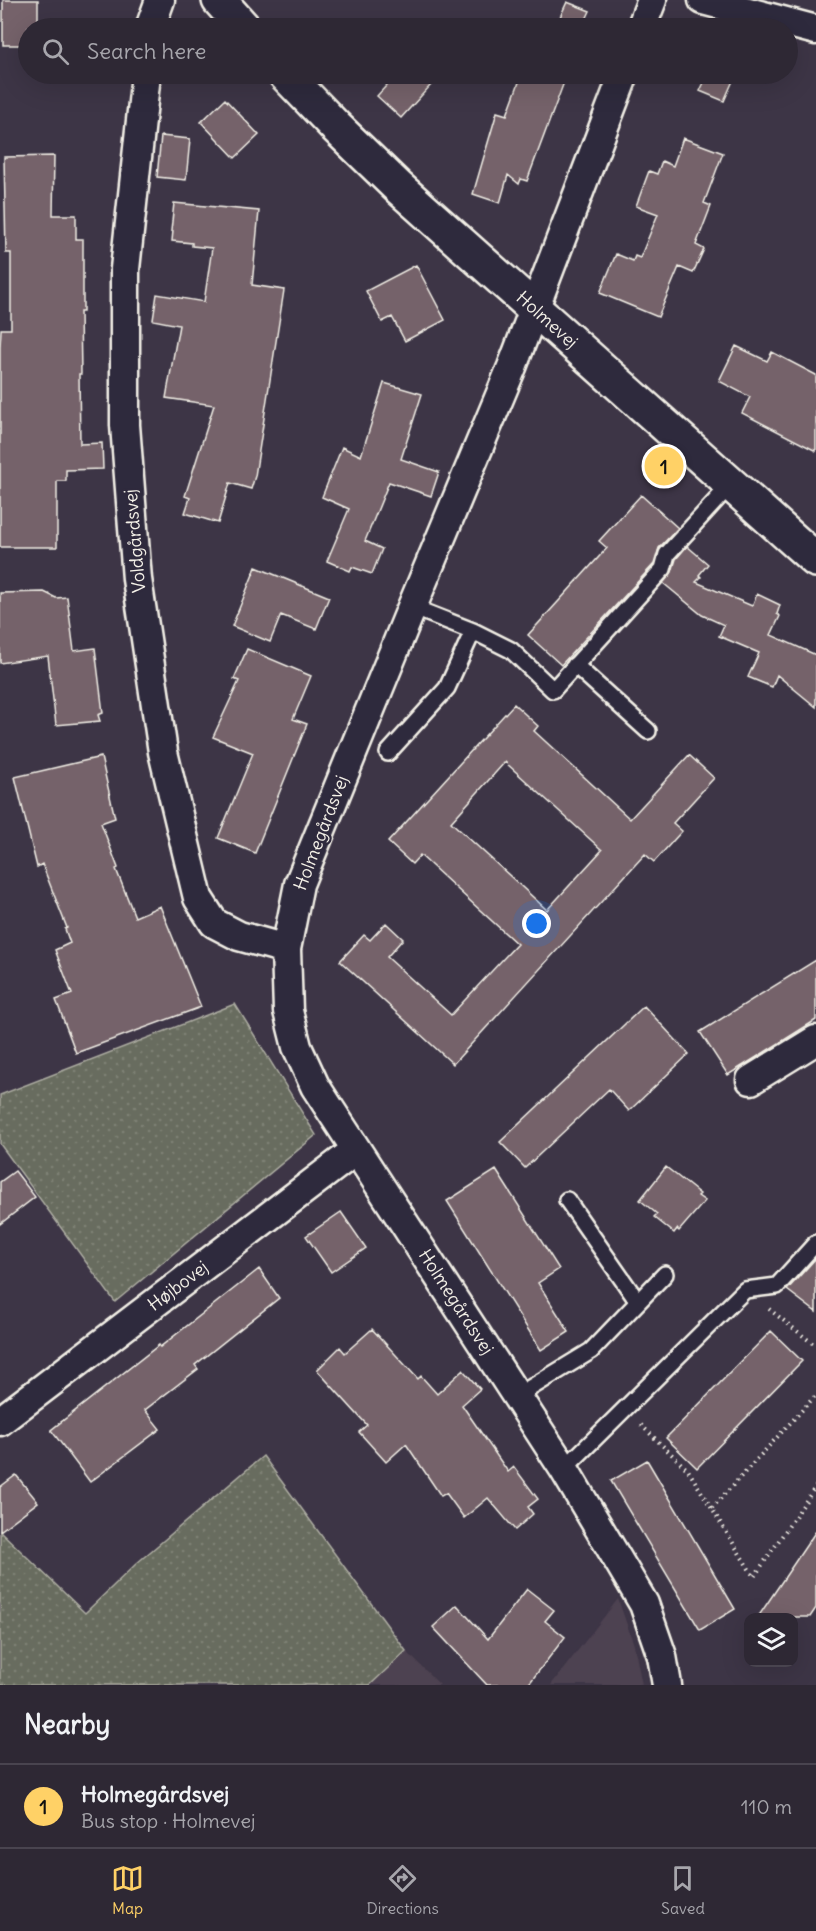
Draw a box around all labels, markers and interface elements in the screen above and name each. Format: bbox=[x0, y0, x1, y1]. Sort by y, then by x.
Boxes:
search box bbox=[18, 18, 798, 84]
icon: search bbox=[39, 35, 72, 68]
text: Search here bbox=[87, 37, 206, 65]
street label: Holmevej bbox=[512, 286, 583, 353]
pin: 1 bbox=[644, 444, 684, 488]
street label: Voldgårdsvej bbox=[119, 488, 150, 594]
street label: Holmegårdsvej bbox=[288, 772, 353, 894]
your location bbox=[522, 909, 551, 938]
street label: Holmegårdsvej bbox=[414, 1245, 499, 1359]
street label: Højbovej bbox=[143, 1255, 212, 1316]
map controls bbox=[744, 1613, 798, 1667]
button: layers bbox=[744, 1613, 798, 1667]
text: Nearby bbox=[24, 1708, 110, 1741]
text: Holmegårdsvej bbox=[81, 1780, 229, 1808]
text: 1 bbox=[40, 1794, 47, 1819]
text: 110 m bbox=[741, 1794, 792, 1819]
text: Bus stop · Holmevej bbox=[81, 1808, 255, 1833]
tab: Map bbox=[111, 1862, 144, 1918]
tab: Directions bbox=[366, 1862, 439, 1918]
tab: Saved bbox=[661, 1862, 705, 1918]

